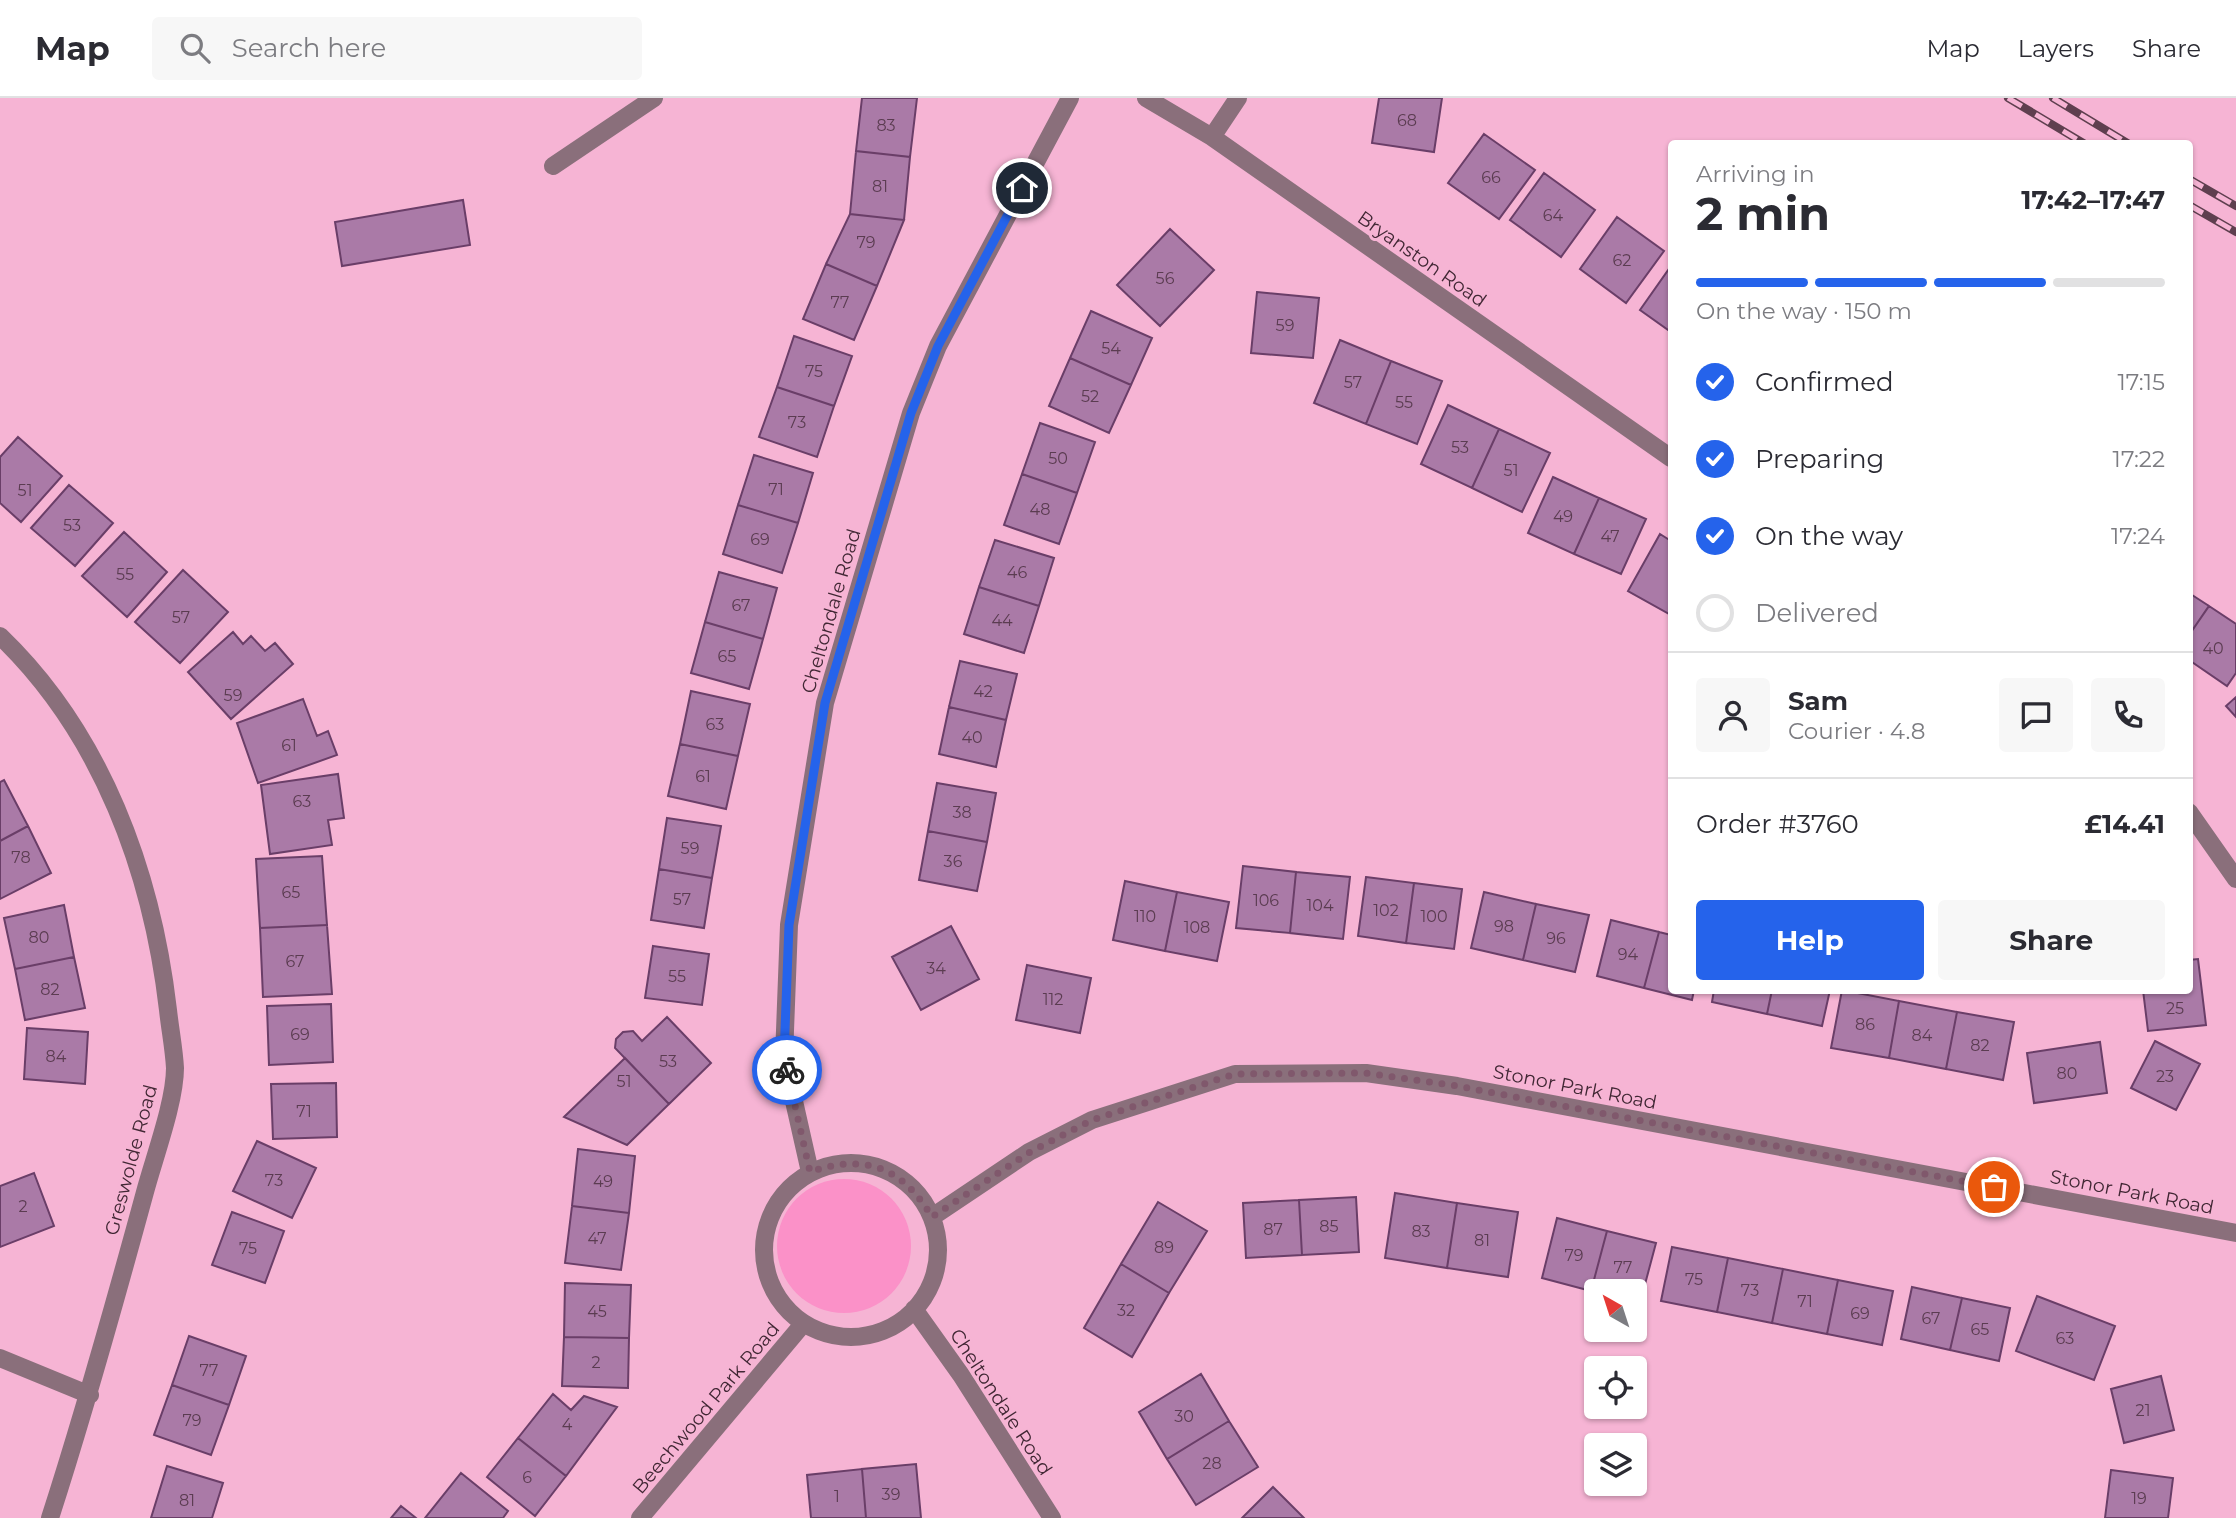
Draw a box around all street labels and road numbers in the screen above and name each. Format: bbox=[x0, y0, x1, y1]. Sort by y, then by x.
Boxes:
street label: Bryanston Road bbox=[1353, 206, 1491, 312]
street label: Cheltondale Road bbox=[796, 526, 866, 696]
street label: Stonor Park Road bbox=[1491, 1060, 1659, 1114]
street label: Greswolde Road bbox=[100, 1082, 162, 1238]
street label: Stonor Park Road bbox=[2048, 1165, 2216, 1219]
street label: Beechwood Park Road bbox=[628, 1318, 784, 1498]
street label: Cheltondale Road bbox=[945, 1324, 1057, 1480]

